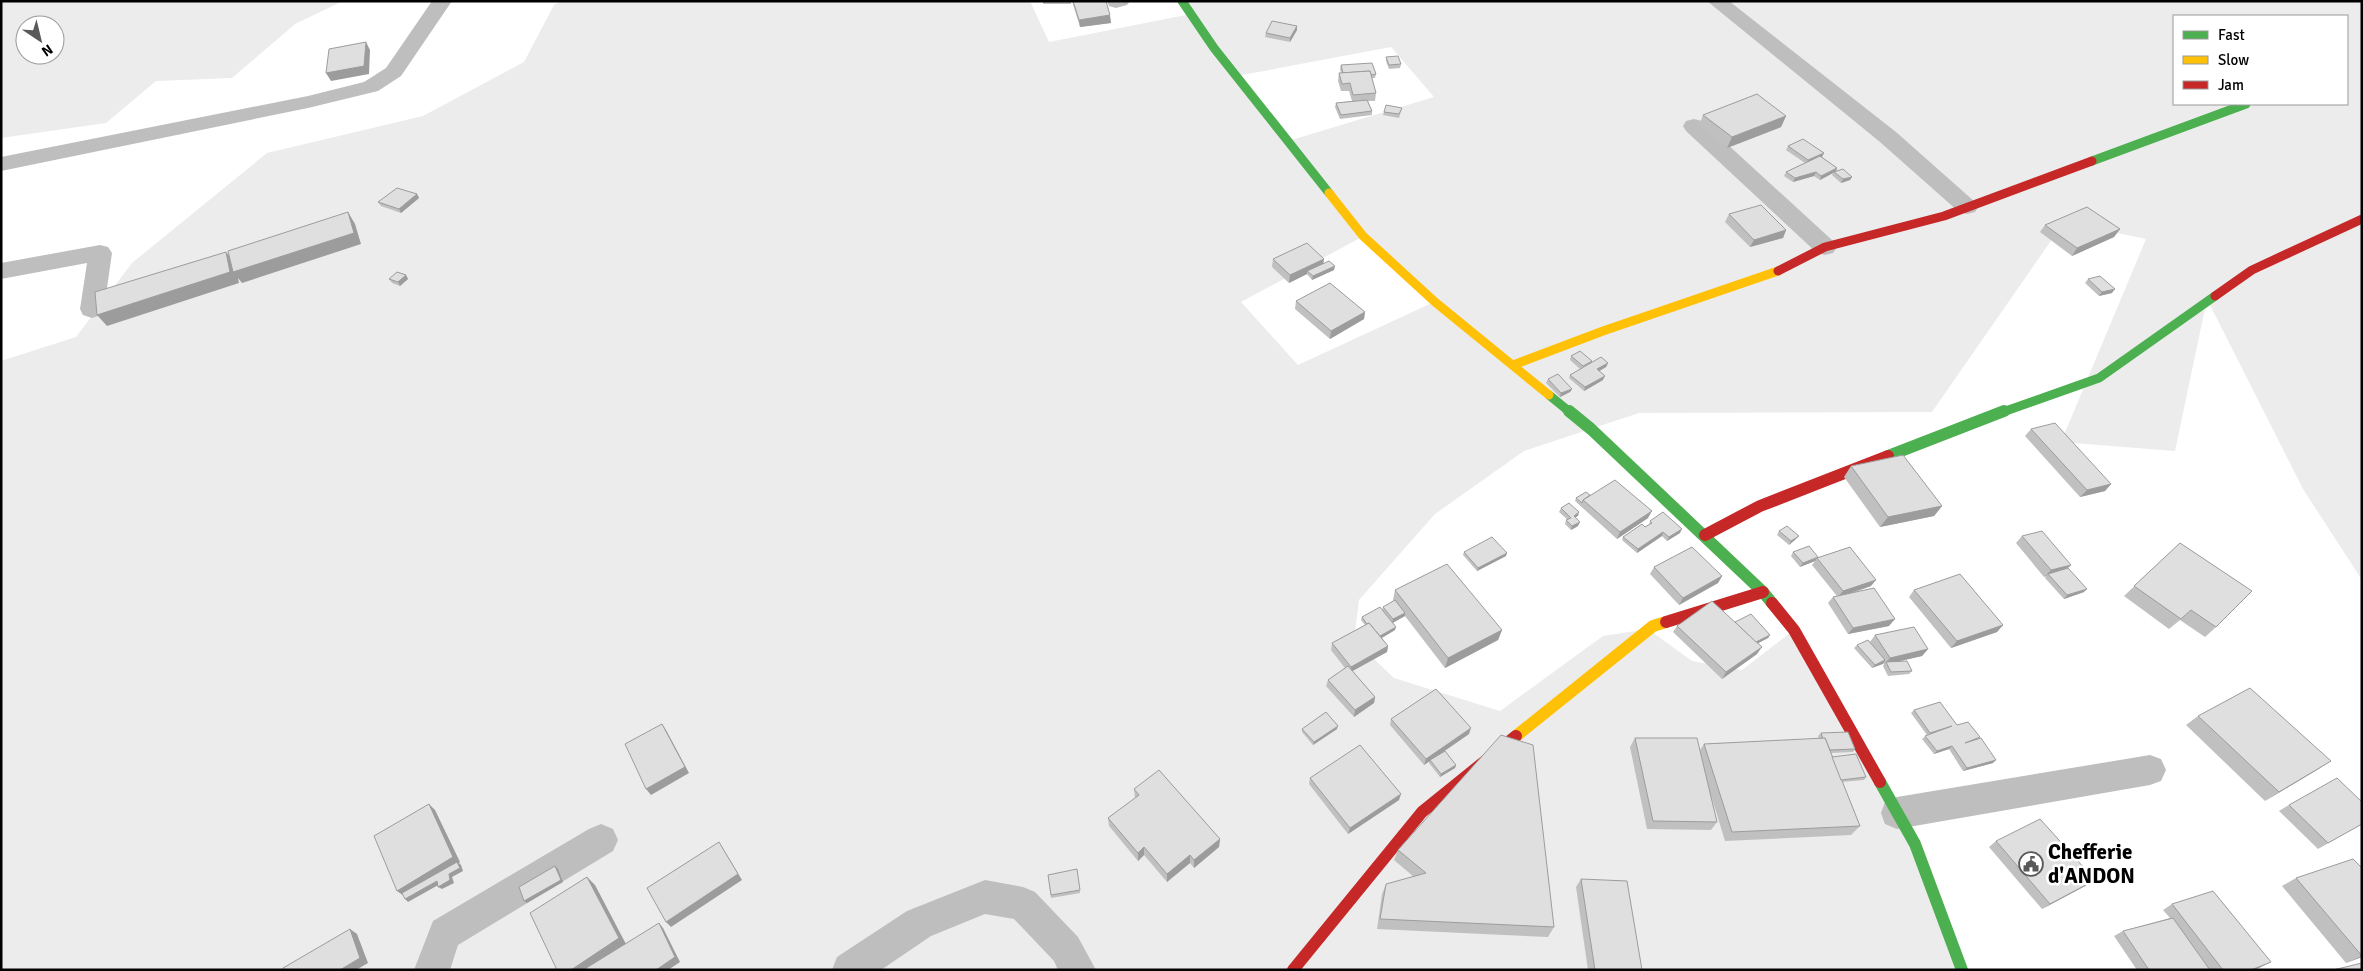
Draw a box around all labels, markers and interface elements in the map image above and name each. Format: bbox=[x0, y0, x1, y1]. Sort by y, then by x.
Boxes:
north arrow bbox=[15, 15, 65, 65]
legend bbox=[2173, 15, 2348, 105]
text: Fast bbox=[2218, 26, 2245, 44]
text: N bbox=[38, 40, 56, 60]
text: Slow bbox=[2218, 51, 2249, 69]
text: Jam bbox=[2218, 76, 2244, 94]
place label: Chefferie d'ANDON bbox=[2048, 839, 2135, 889]
public building icon: Chefferie d'ANDON bbox=[2018, 851, 2044, 877]

